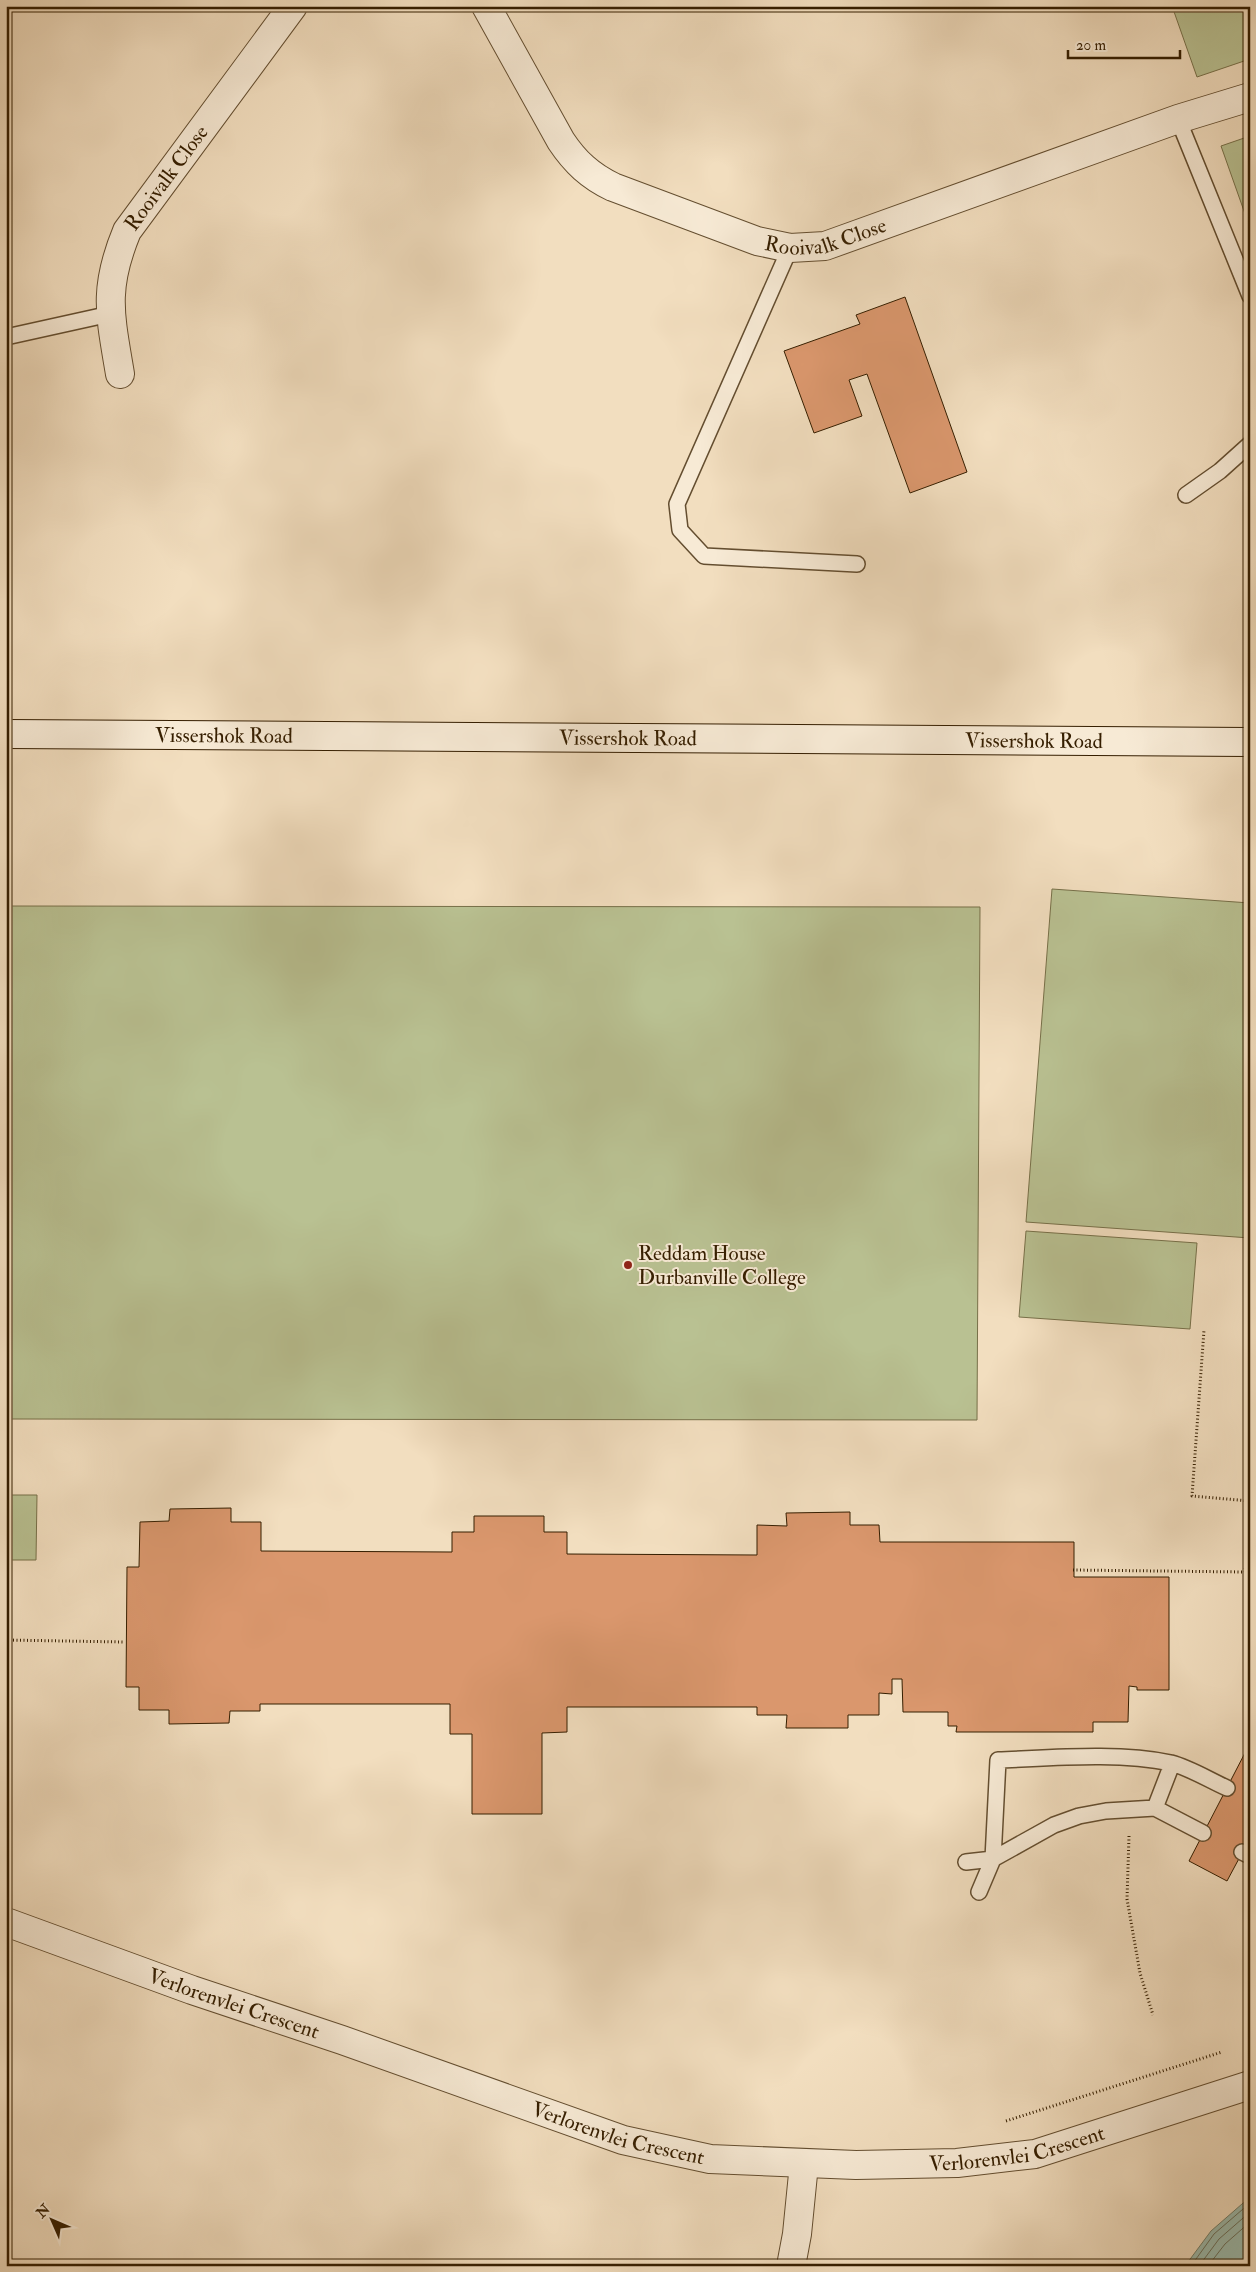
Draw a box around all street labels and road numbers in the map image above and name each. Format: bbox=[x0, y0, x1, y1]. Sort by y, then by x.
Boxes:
street label: Rooivalk Close bbox=[118, 119, 214, 236]
street label: Rooivalk Close bbox=[762, 212, 890, 262]
street label: Vissershok Road bbox=[155, 721, 294, 749]
street label: Vissershok Road bbox=[559, 724, 698, 752]
street label: Vissershok Road bbox=[965, 727, 1104, 755]
street label: Verlorenvlei Crescent bbox=[145, 1962, 323, 2045]
street label: Verlorenvlei Crescent bbox=[528, 2095, 707, 2171]
street label: Verlorenvlei Crescent bbox=[929, 2119, 1108, 2177]

